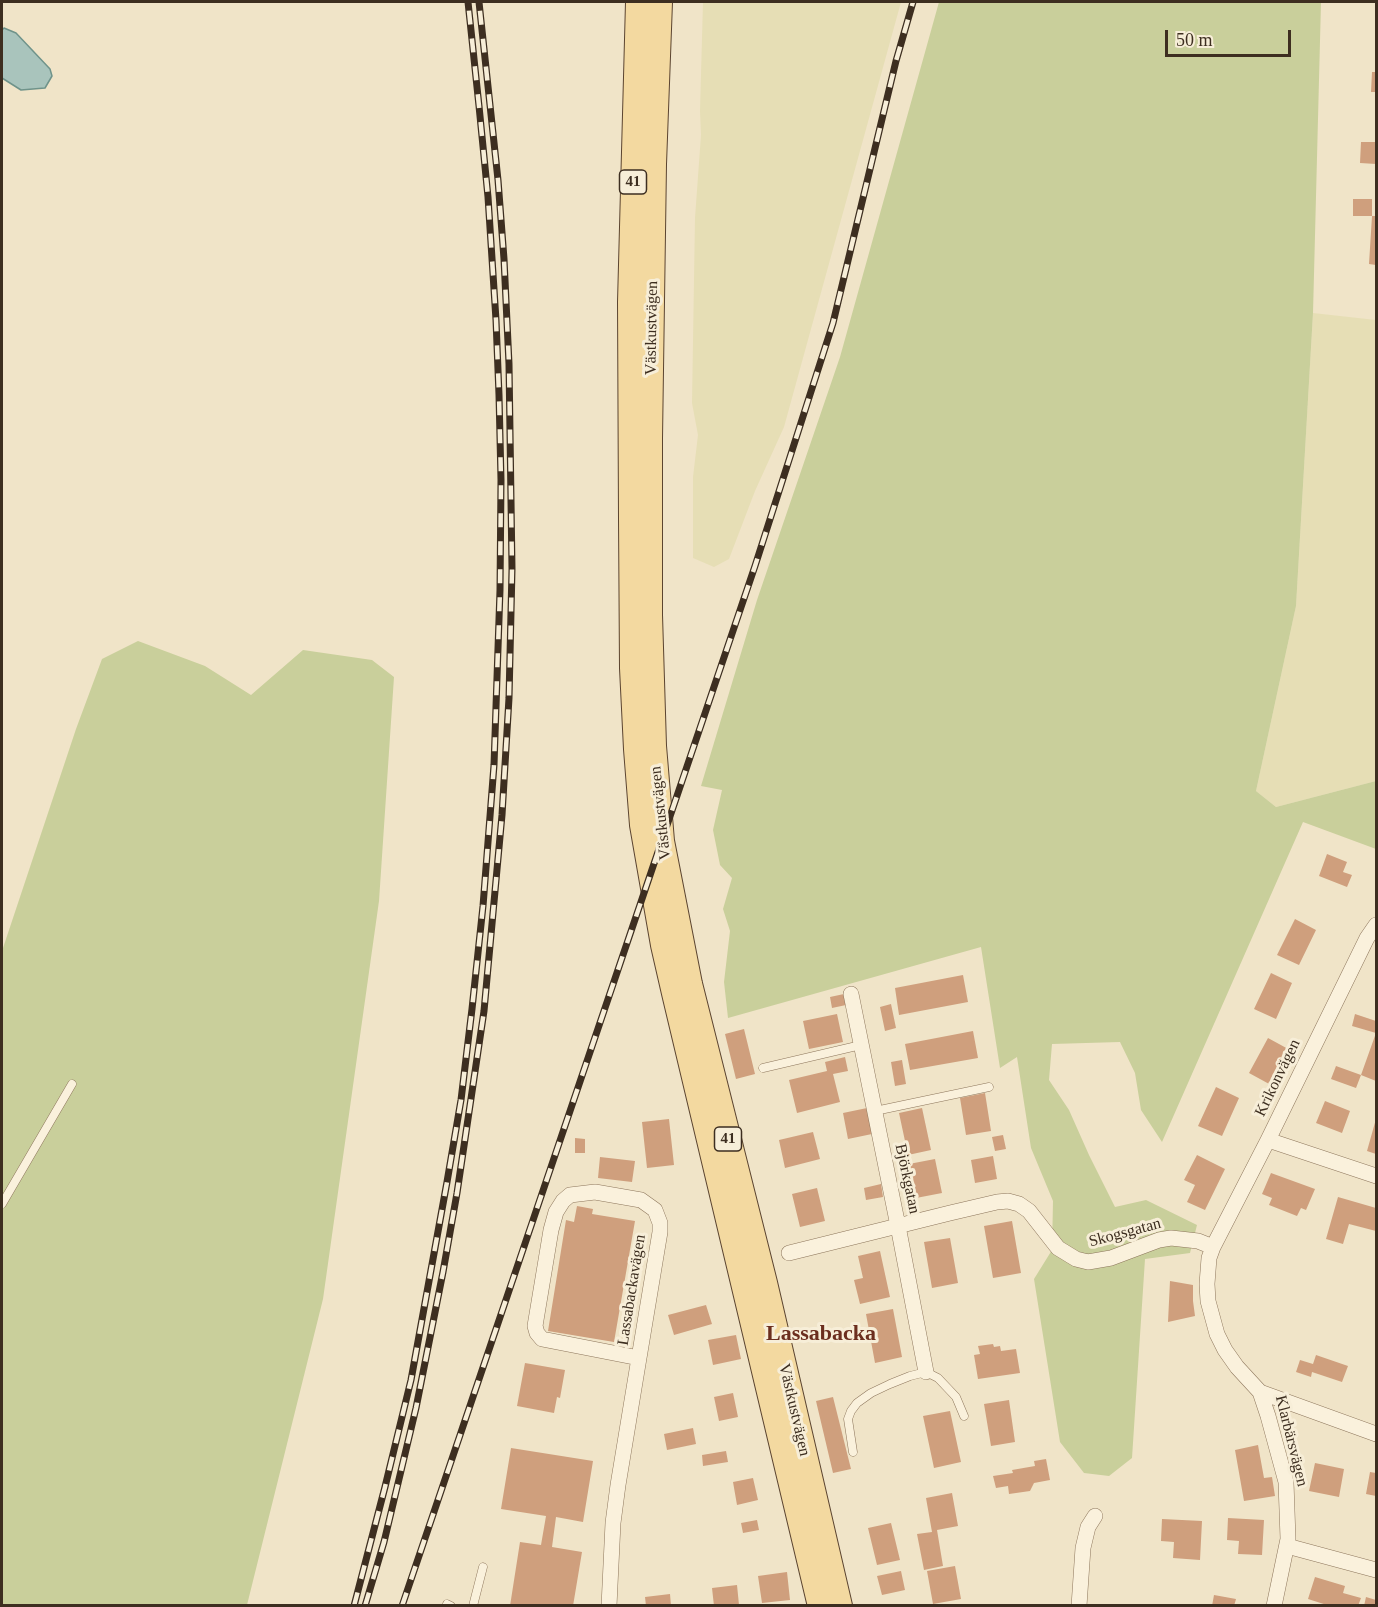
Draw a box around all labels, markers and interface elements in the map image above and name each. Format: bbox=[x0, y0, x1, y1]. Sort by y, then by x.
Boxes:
scale bar bbox=[1168, 18, 1294, 56]
text: 50 m bbox=[1176, 30, 1213, 50]
road number: 41 bbox=[620, 170, 646, 194]
street label: Västkustvägen bbox=[642, 281, 662, 375]
street label: Västkustvägen bbox=[647, 765, 675, 861]
street label: Krikonvägen bbox=[1251, 1036, 1305, 1120]
road number: 41 bbox=[714, 1127, 742, 1151]
street label: Björkgatan bbox=[890, 1142, 924, 1216]
street label: Skogsgatan bbox=[1087, 1214, 1163, 1252]
street label: Lassabackavägen bbox=[614, 1233, 650, 1347]
district label: Lassabacka bbox=[766, 1321, 876, 1347]
street label: Västkustvägen bbox=[774, 1362, 814, 1458]
street label: Klarbärsvägen bbox=[1270, 1393, 1312, 1489]

